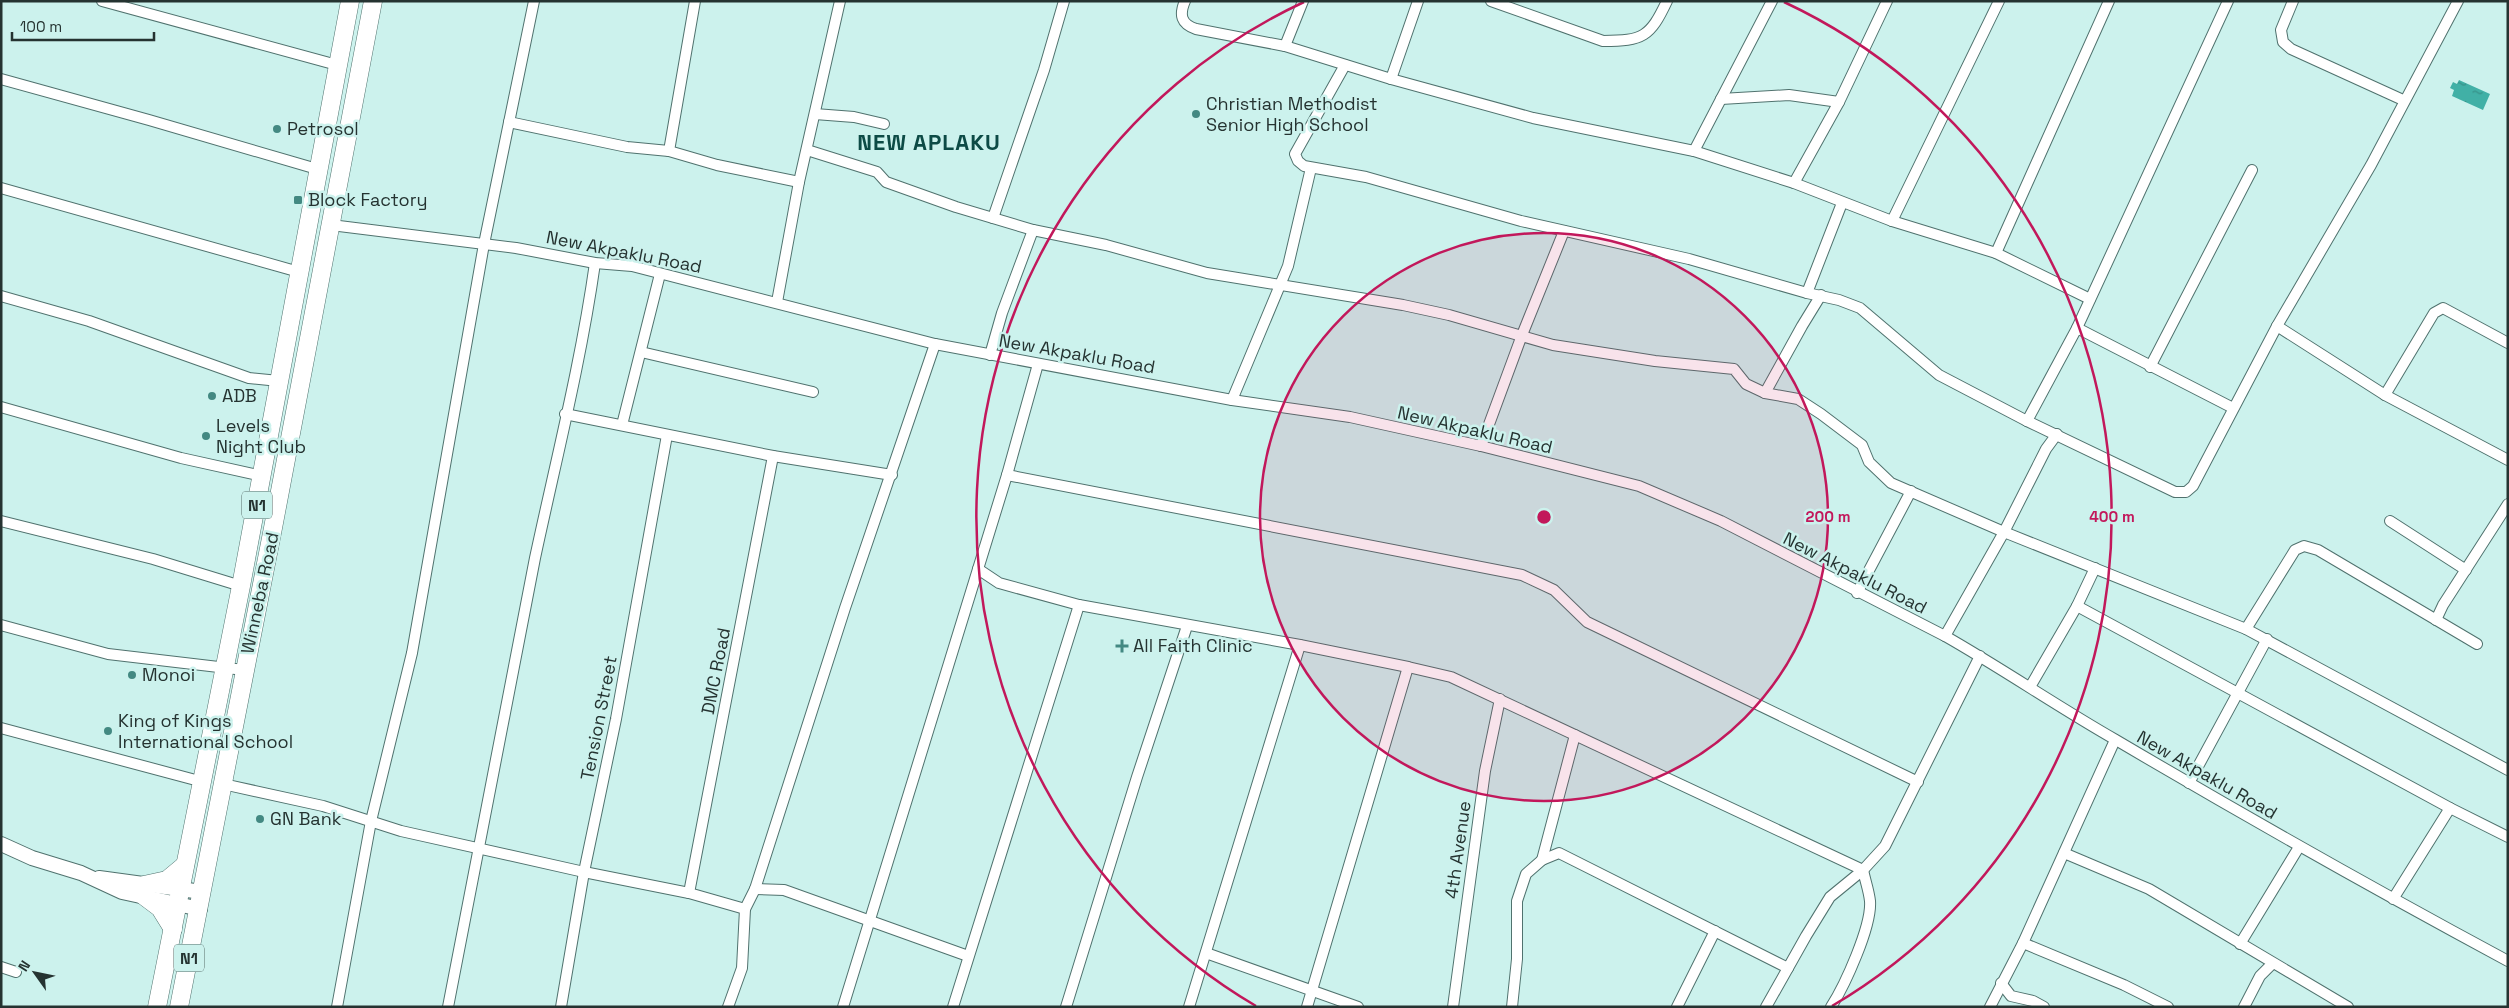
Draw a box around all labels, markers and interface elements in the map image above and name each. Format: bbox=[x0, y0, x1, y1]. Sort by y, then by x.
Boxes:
scale bar bbox=[12, 10, 155, 42]
text: 100 m bbox=[20, 17, 62, 36]
place label: Christian Methodist Senior High School bbox=[1206, 92, 1378, 136]
marker: Christian Methodist Senior High School bbox=[1190, 108, 1202, 120]
place label: Petrosol bbox=[287, 117, 359, 140]
marker: Petrosol bbox=[271, 123, 283, 135]
district label: NEW APLAKU bbox=[857, 128, 1001, 156]
place label: Block Factory bbox=[308, 188, 428, 211]
marker: Block Factory bbox=[292, 194, 304, 206]
street label: New Akpaklu Road bbox=[544, 225, 704, 278]
street label: New Akpaklu Road bbox=[997, 328, 1157, 379]
place label: ADB bbox=[222, 384, 257, 407]
marker: ADB bbox=[206, 390, 218, 402]
street label: New Akpaklu Road bbox=[1395, 401, 1555, 459]
place label: Levels Night Club bbox=[216, 414, 306, 458]
marker: Levels Night Club bbox=[200, 430, 212, 442]
road number: N1 bbox=[242, 492, 272, 518]
text: 200 m bbox=[1806, 507, 1850, 526]
text: 400 m bbox=[2089, 507, 2135, 526]
centre of rings bbox=[1535, 508, 1553, 526]
street label: New Akpaklu Road bbox=[1780, 526, 1931, 619]
street label: Winneba Road bbox=[235, 530, 284, 656]
street label: DMC Road bbox=[696, 626, 735, 716]
place label: All Faith Clinic bbox=[1133, 634, 1253, 657]
marker: All Faith Clinic bbox=[1115, 639, 1129, 653]
street label: Tension Street bbox=[575, 654, 622, 782]
place label: Monoi bbox=[142, 663, 195, 686]
marker: Monoi bbox=[126, 669, 138, 681]
place label: King of Kings International School bbox=[118, 709, 293, 753]
marker: King of Kings International School bbox=[102, 725, 114, 737]
street label: New Akpaklu Road bbox=[2133, 725, 2281, 824]
street label: 4th Avenue bbox=[1439, 800, 1476, 900]
place label: GN Bank bbox=[270, 807, 342, 830]
marker: GN Bank bbox=[254, 813, 266, 825]
road number: N1 bbox=[174, 944, 204, 971]
north arrow bbox=[10, 948, 60, 998]
text: N bbox=[14, 957, 34, 975]

